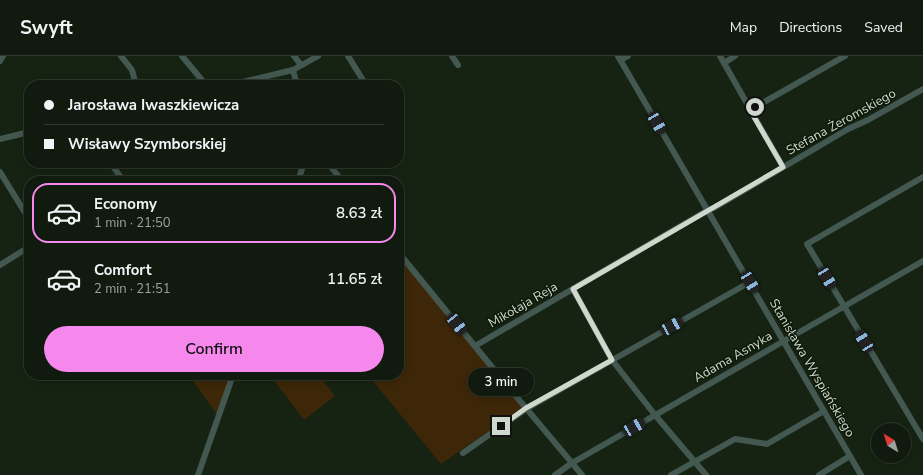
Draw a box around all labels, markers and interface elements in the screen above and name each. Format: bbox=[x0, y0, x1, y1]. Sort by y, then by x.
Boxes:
text: Swyft bbox=[20, 15, 73, 41]
text: Map bbox=[730, 18, 757, 37]
text: Directions bbox=[779, 18, 842, 37]
text: Saved bbox=[864, 18, 903, 37]
street label: Stefana Żeromskiego bbox=[782, 83, 899, 160]
text: Jarosława Iwaszkiewicza bbox=[68, 95, 239, 115]
route start bbox=[746, 98, 764, 116]
car bbox=[646, 110, 668, 136]
text: Wisławy Szymborskiej bbox=[68, 134, 226, 154]
text: Economy bbox=[94, 194, 157, 214]
icon: car bbox=[46, 195, 82, 231]
text: 8.63 zł bbox=[336, 203, 382, 223]
text: 1 min · 21:50 bbox=[94, 214, 170, 232]
text: Comfort bbox=[94, 260, 151, 280]
icon: car bbox=[46, 261, 82, 297]
car bbox=[816, 265, 838, 291]
text: 11.65 zł bbox=[327, 269, 382, 289]
car bbox=[739, 269, 761, 295]
street label: Mikołaja Reja bbox=[485, 278, 561, 332]
text: 2 min · 21:51 bbox=[94, 280, 170, 298]
street label: Stanisława Wyspiańskiego bbox=[765, 296, 859, 440]
car bbox=[445, 311, 469, 337]
car bbox=[659, 315, 685, 337]
button: Confirm bbox=[44, 326, 384, 372]
street label: Adama Asnyka bbox=[690, 327, 776, 387]
car bbox=[853, 328, 875, 354]
callout: 3 min bbox=[468, 368, 534, 396]
text: 3 min bbox=[484, 373, 518, 391]
car bbox=[621, 416, 647, 438]
route end bbox=[492, 417, 510, 435]
north arrow bbox=[871, 423, 911, 463]
map controls bbox=[871, 423, 911, 463]

